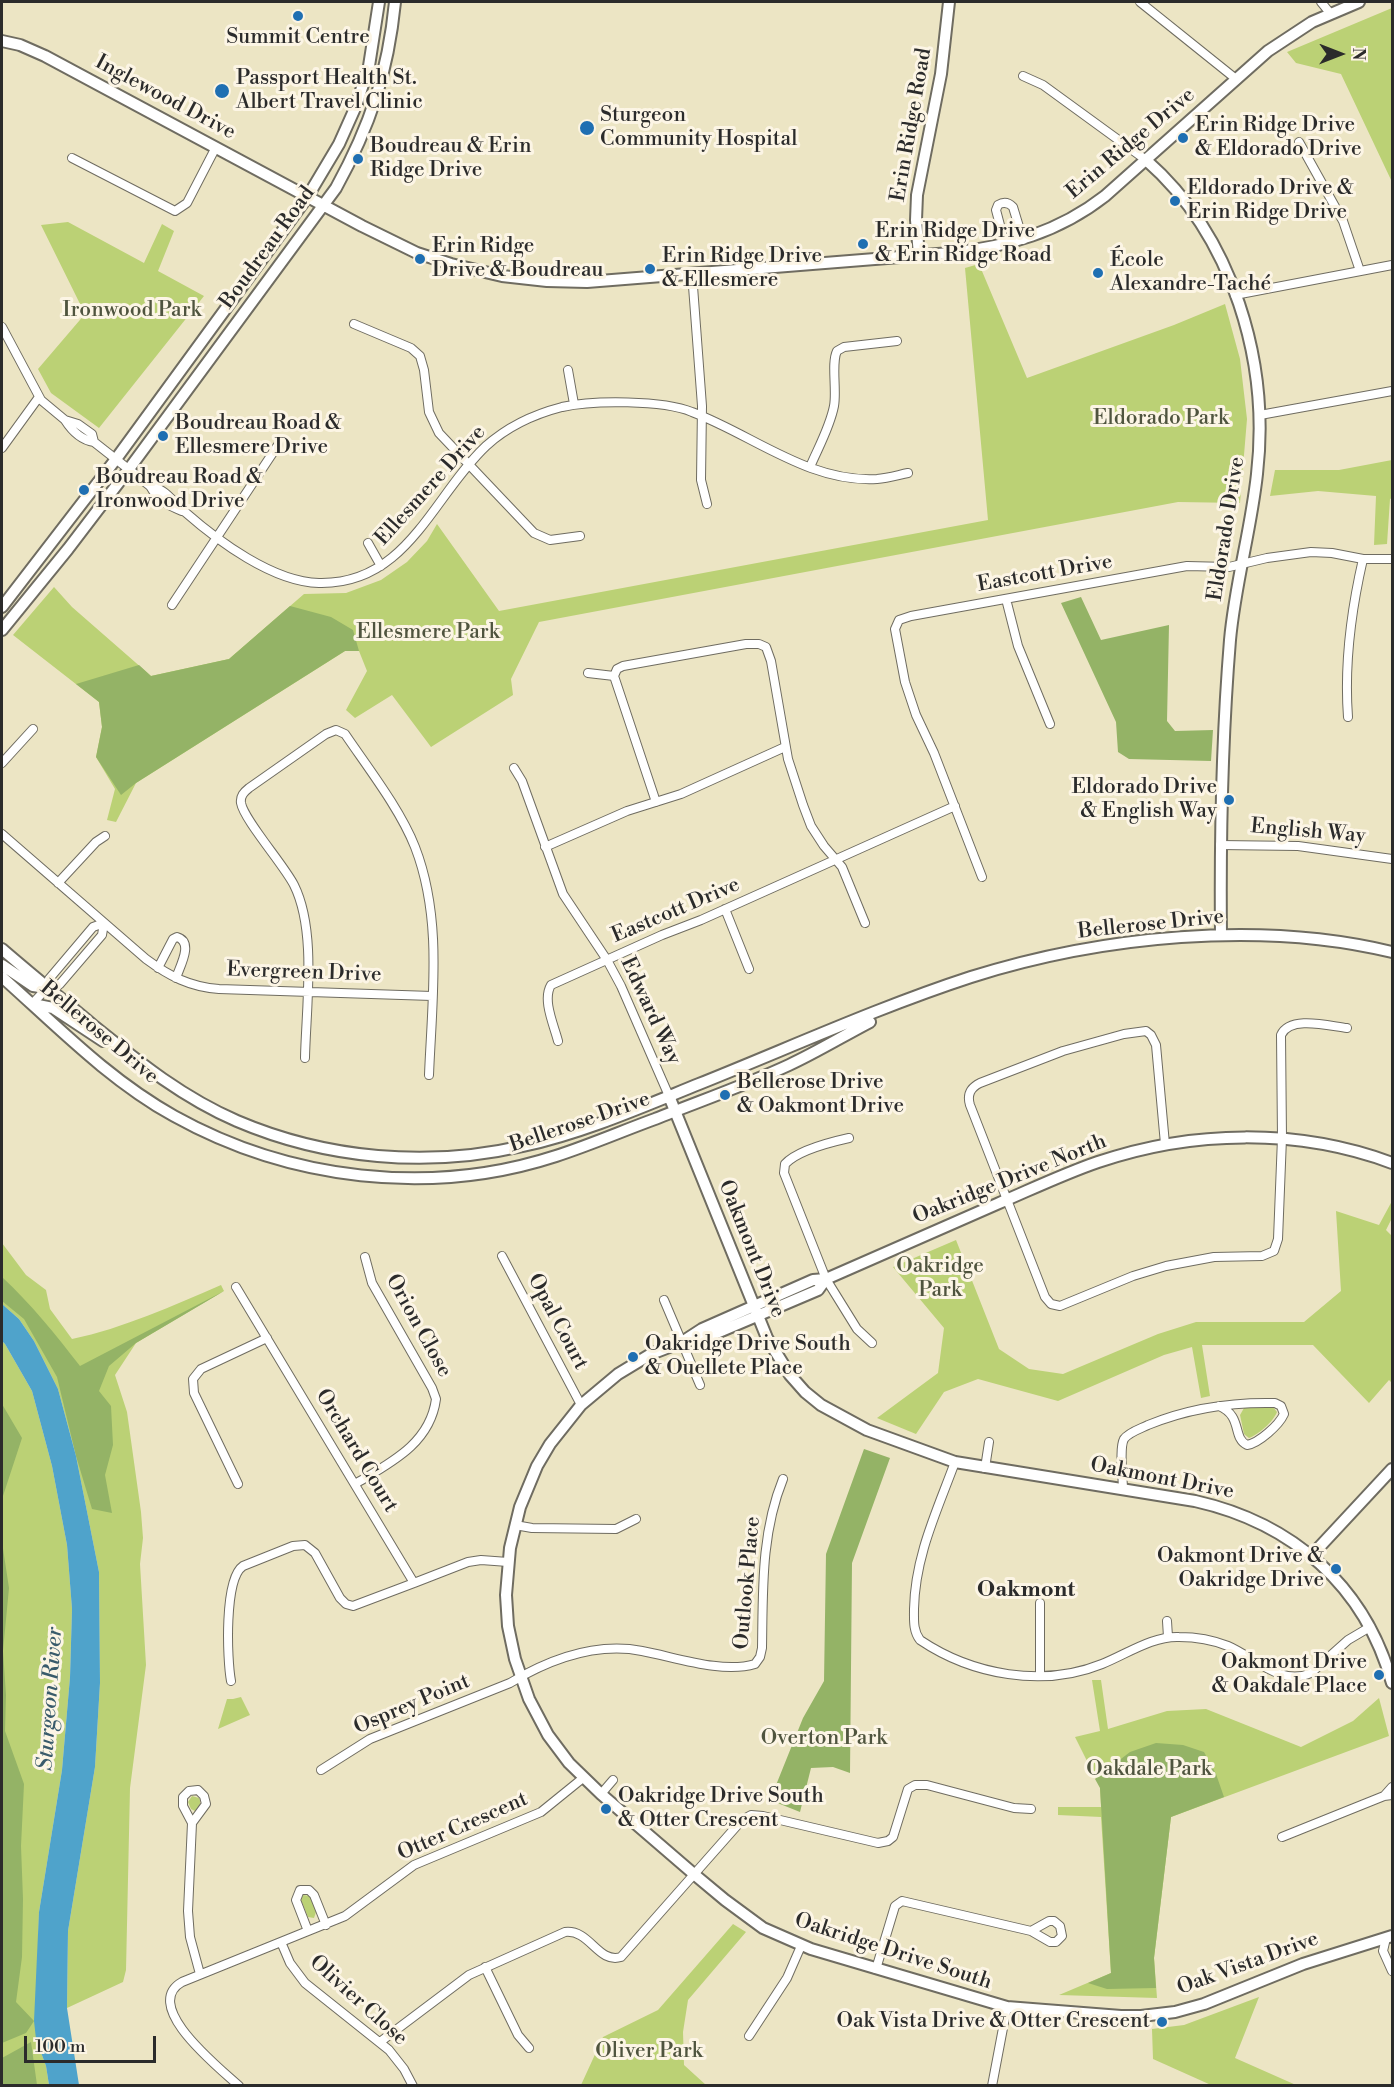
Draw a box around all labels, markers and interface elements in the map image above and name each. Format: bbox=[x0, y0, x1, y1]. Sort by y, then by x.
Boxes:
marker: Summit Centre bbox=[291, 9, 305, 23]
north arrow bbox=[1310, 24, 1370, 84]
place label: Summit Centre bbox=[226, 25, 370, 51]
street label: Erin Ridge Road bbox=[886, 46, 938, 204]
text: N bbox=[1348, 48, 1368, 60]
street label: Inglewood Drive bbox=[90, 50, 240, 146]
place label: Passport Health St. Albert Travel Clinic bbox=[236, 66, 423, 116]
marker: Passport Health St. Albert Travel Clinic bbox=[213, 82, 231, 100]
street label: Erin Ridge Drive bbox=[1062, 83, 1200, 205]
place label: Sturgeon Community Hospital bbox=[600, 103, 797, 153]
place label: Erin Ridge Drive & Eldorado Drive bbox=[1195, 113, 1362, 163]
marker: Sturgeon Community Hospital bbox=[578, 119, 596, 137]
marker: Erin Ridge Drive & Eldorado Drive bbox=[1176, 131, 1190, 145]
place label: Boudreau & Erin Ridge Drive bbox=[370, 134, 531, 184]
marker: Boudreau & Erin Ridge Drive bbox=[351, 152, 365, 166]
place label: Eldorado Drive & Erin Ridge Drive bbox=[1187, 176, 1354, 226]
street label: Boudreau Road bbox=[215, 182, 321, 314]
marker: Eldorado Drive & Erin Ridge Drive bbox=[1168, 194, 1182, 208]
place label: Erin Ridge Drive & Erin Ridge Road bbox=[875, 219, 1052, 269]
place label: Erin Ridge Drive & Boudreau bbox=[432, 234, 603, 284]
marker: Erin Ridge Drive & Erin Ridge Road bbox=[856, 237, 870, 251]
place label: Erin Ridge Drive & Ellesmere bbox=[662, 244, 822, 294]
place label: École Alexandre-Taché bbox=[1110, 248, 1271, 298]
marker: Erin Ridge Drive & Boudreau bbox=[413, 252, 427, 266]
marker: Erin Ridge Drive & Ellesmere bbox=[643, 262, 657, 276]
marker: École Alexandre-Taché bbox=[1091, 266, 1105, 280]
park label: Ironwood Park bbox=[63, 298, 201, 324]
park label: Eldorado Park bbox=[1093, 406, 1229, 432]
place label: Boudreau Road & Ellesmere Drive bbox=[175, 411, 342, 461]
street label: Ellesmere Drive bbox=[370, 421, 492, 551]
marker: Boudreau Road & Ellesmere Drive bbox=[156, 429, 170, 443]
street label: Eldorado Drive bbox=[1203, 455, 1251, 603]
place label: Boudreau Road & Ironwood Drive bbox=[96, 465, 263, 515]
marker: Boudreau Road & Ironwood Drive bbox=[77, 483, 91, 497]
street label: Eastcott Drive bbox=[976, 550, 1114, 598]
park label: Ellesmere Park bbox=[356, 620, 500, 646]
place label: Eldorado Drive & English Way bbox=[1071, 775, 1217, 825]
marker: Eldorado Drive & English Way bbox=[1222, 793, 1236, 807]
street label: English Way bbox=[1249, 814, 1367, 850]
street label: Eastcott Drive bbox=[608, 873, 744, 949]
street label: Bellerose Drive bbox=[1077, 905, 1225, 945]
street label: Edward Way bbox=[614, 953, 686, 1069]
street label: Evergreen Drive bbox=[226, 958, 382, 988]
street label: Bellerose Drive bbox=[35, 976, 163, 1090]
place label: Bellerose Drive & Oakmont Drive bbox=[737, 1070, 904, 1120]
street label: Bellerose Drive bbox=[507, 1087, 653, 1159]
marker: Bellerose Drive & Oakmont Drive bbox=[718, 1088, 732, 1102]
street label: Oakridge Drive North bbox=[909, 1130, 1111, 1230]
street label: Oakmont Drive bbox=[712, 1177, 790, 1321]
park label: Oakridge Park bbox=[896, 1254, 984, 1304]
street label: Orion Close bbox=[379, 1270, 457, 1382]
street label: Opal Court bbox=[521, 1270, 593, 1374]
place label: Oakridge Drive South & Ouellete Place bbox=[645, 1332, 851, 1382]
marker: Oakridge Drive South & Ouellete Place bbox=[626, 1350, 640, 1364]
street label: Orchard Court bbox=[309, 1385, 403, 1517]
street label: Oakmont Drive bbox=[1088, 1453, 1236, 1505]
street label: Outlook Place bbox=[730, 1515, 766, 1651]
place label: Oakmont Drive & Oakridge Drive bbox=[1157, 1544, 1324, 1594]
marker: Oakmont Drive & Oakridge Drive bbox=[1329, 1562, 1343, 1576]
district label: Oakmont bbox=[977, 1578, 1075, 1604]
water label: Sturgeon River bbox=[33, 1626, 69, 1772]
place label: Oakmont Drive & Oakdale Place bbox=[1212, 1650, 1367, 1700]
marker: Oakmont Drive & Oakdale Place bbox=[1372, 1668, 1386, 1682]
street label: Osprey Point bbox=[350, 1669, 474, 1741]
park label: Overton Park bbox=[761, 1726, 887, 1752]
park label: Oakdale Park bbox=[1086, 1757, 1212, 1783]
place label: Oakridge Drive South & Otter Crescent bbox=[618, 1784, 824, 1834]
street label: Otter Crescent bbox=[394, 1787, 532, 1867]
marker: Oakridge Drive South & Otter Crescent bbox=[599, 1802, 613, 1816]
street label: Oakridge Drive South bbox=[791, 1908, 995, 1996]
street label: Oak Vista Drive bbox=[1174, 1927, 1322, 2001]
street label: Olivier Close bbox=[304, 1950, 412, 2052]
place label: Oak Vista Drive & Otter Crescent bbox=[836, 2009, 1150, 2035]
marker: Oak Vista Drive & Otter Crescent bbox=[1155, 2015, 1169, 2029]
scale bar bbox=[27, 2024, 159, 2062]
text: 100 m bbox=[35, 2035, 86, 2058]
park label: Oliver Park bbox=[595, 2039, 703, 2065]

